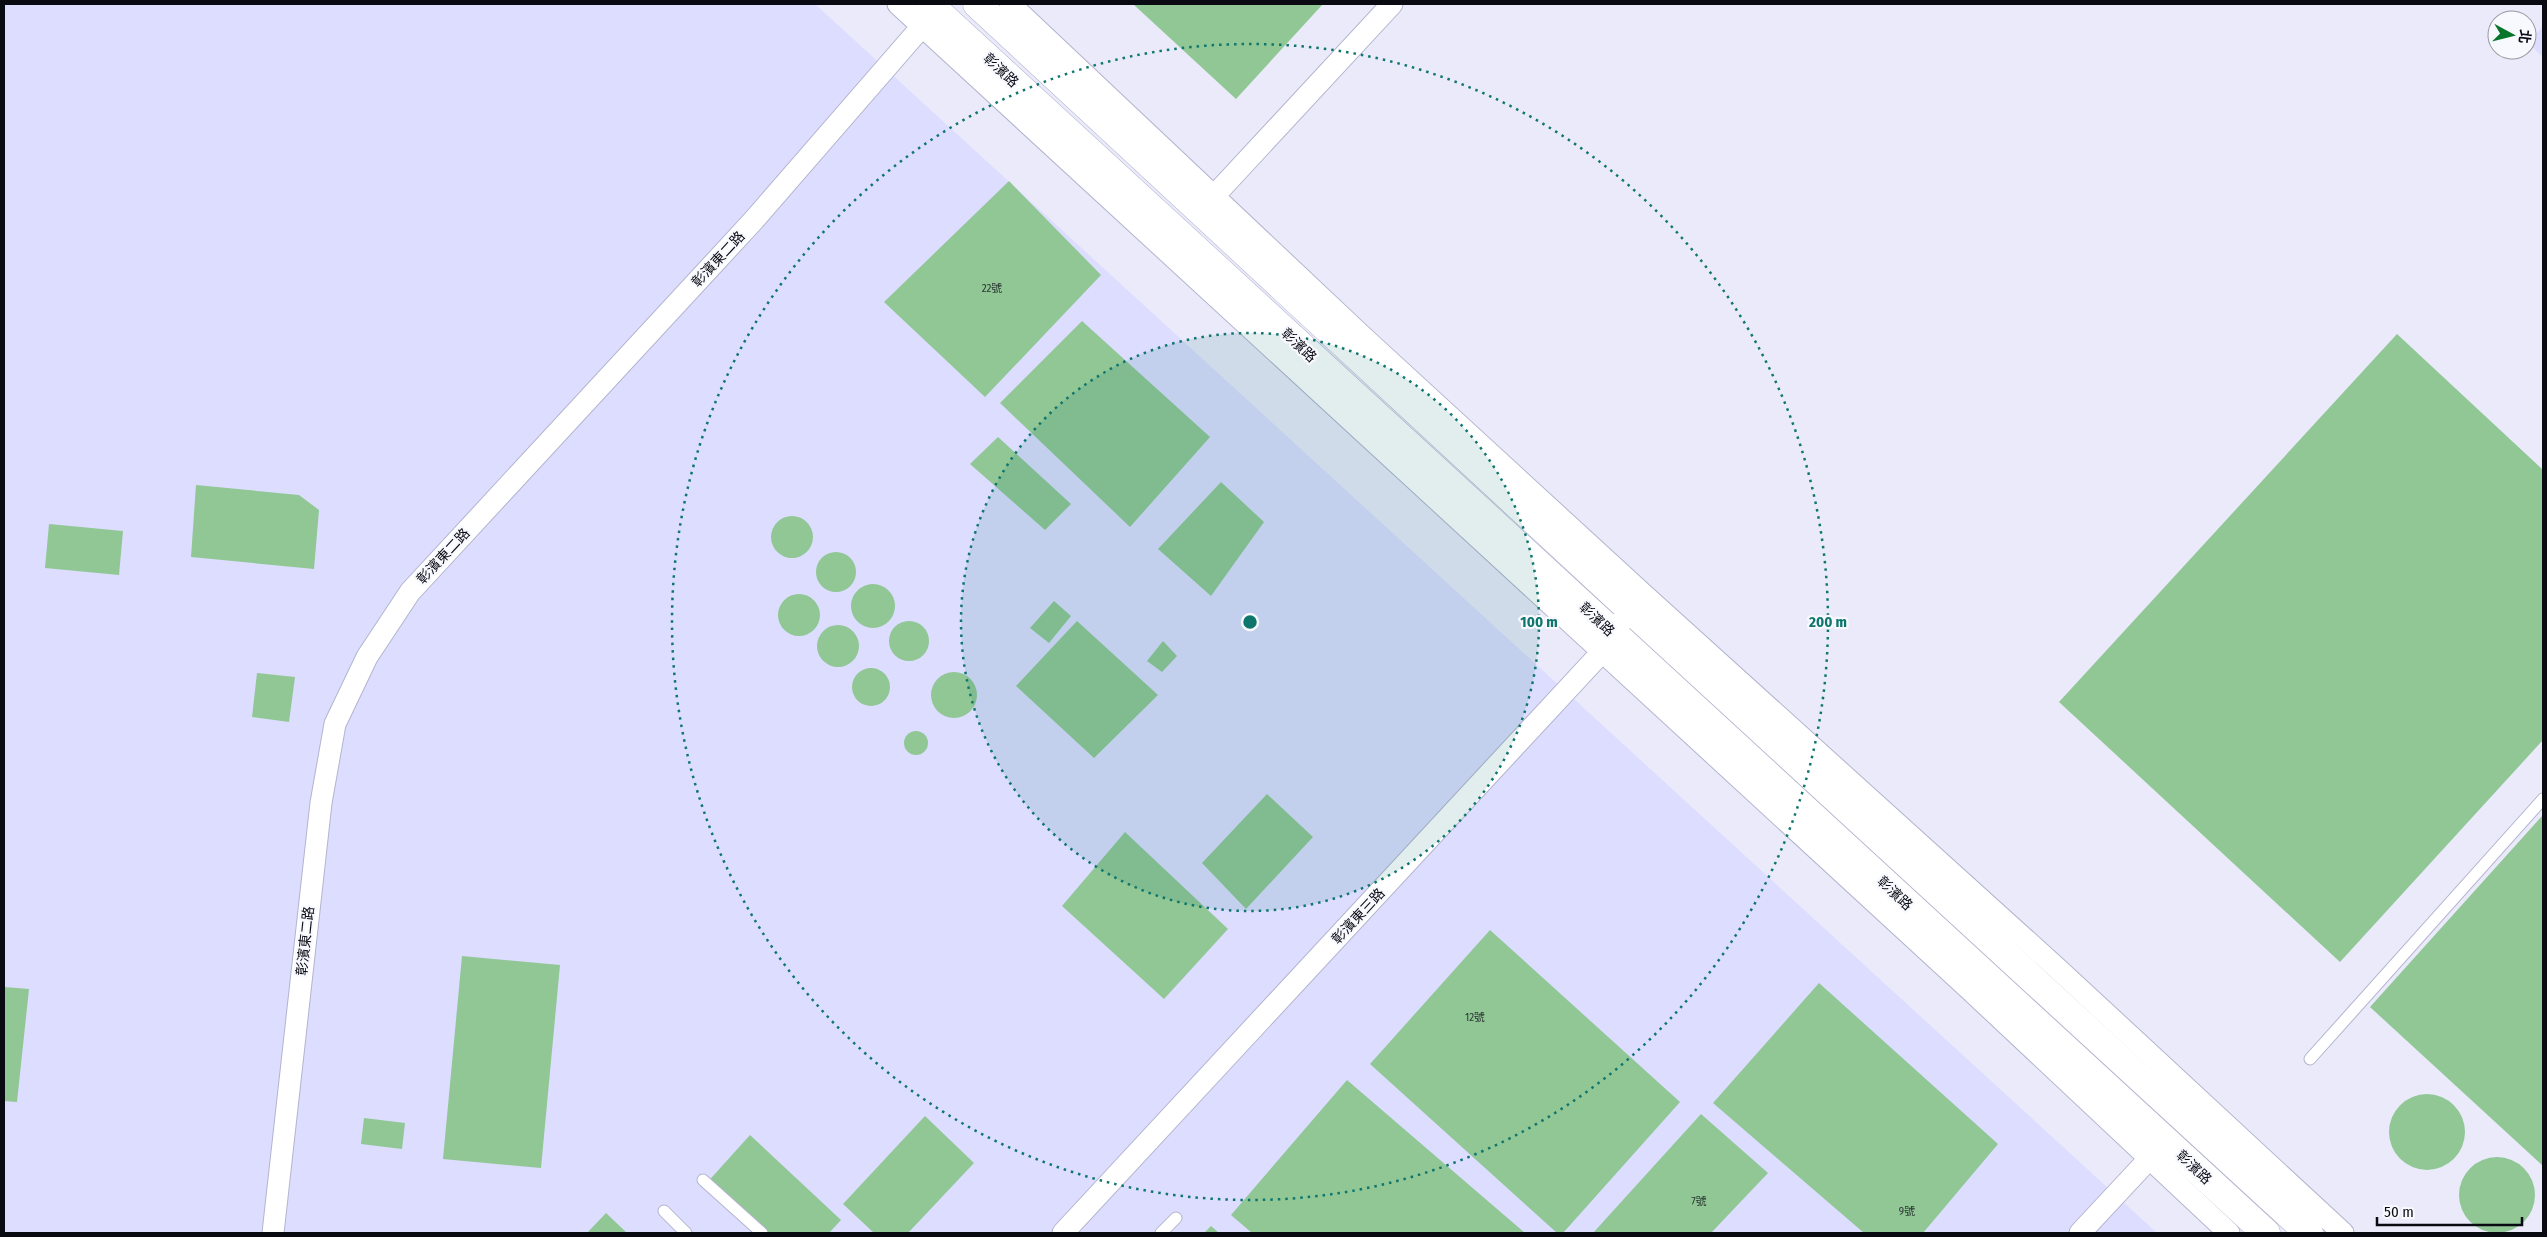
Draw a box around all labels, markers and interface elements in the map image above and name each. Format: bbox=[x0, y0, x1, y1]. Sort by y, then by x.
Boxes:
north arrow bbox=[2487, 10, 2537, 60]
text: 北 bbox=[2515, 29, 2534, 45]
street label: 彰濱路 bbox=[980, 50, 1022, 91]
street label: 彰濱東二路 bbox=[688, 228, 748, 291]
house number: 22號 bbox=[982, 282, 1002, 295]
street label: 彰濱路 bbox=[1278, 325, 1320, 366]
street label: 彰濱東二路 bbox=[413, 525, 473, 588]
street label: 彰濱路 bbox=[1576, 599, 1618, 640]
centre of rings bbox=[1241, 613, 1259, 631]
text: 100 m bbox=[1520, 613, 1558, 631]
text: 200 m bbox=[1808, 613, 1847, 631]
street label: 彰濱路 bbox=[1874, 873, 1916, 914]
street label: 彰濱東三路 bbox=[1328, 885, 1388, 948]
street label: 彰濱東二路 bbox=[293, 905, 318, 977]
house number: 12號 bbox=[1465, 1011, 1485, 1024]
street label: 彰濱路 bbox=[2173, 1147, 2215, 1188]
scale bar bbox=[2377, 1194, 2522, 1226]
house number: 7號 bbox=[1691, 1195, 1707, 1208]
text: 50 m bbox=[2384, 1203, 2414, 1221]
house number: 9號 bbox=[1899, 1205, 1915, 1218]

